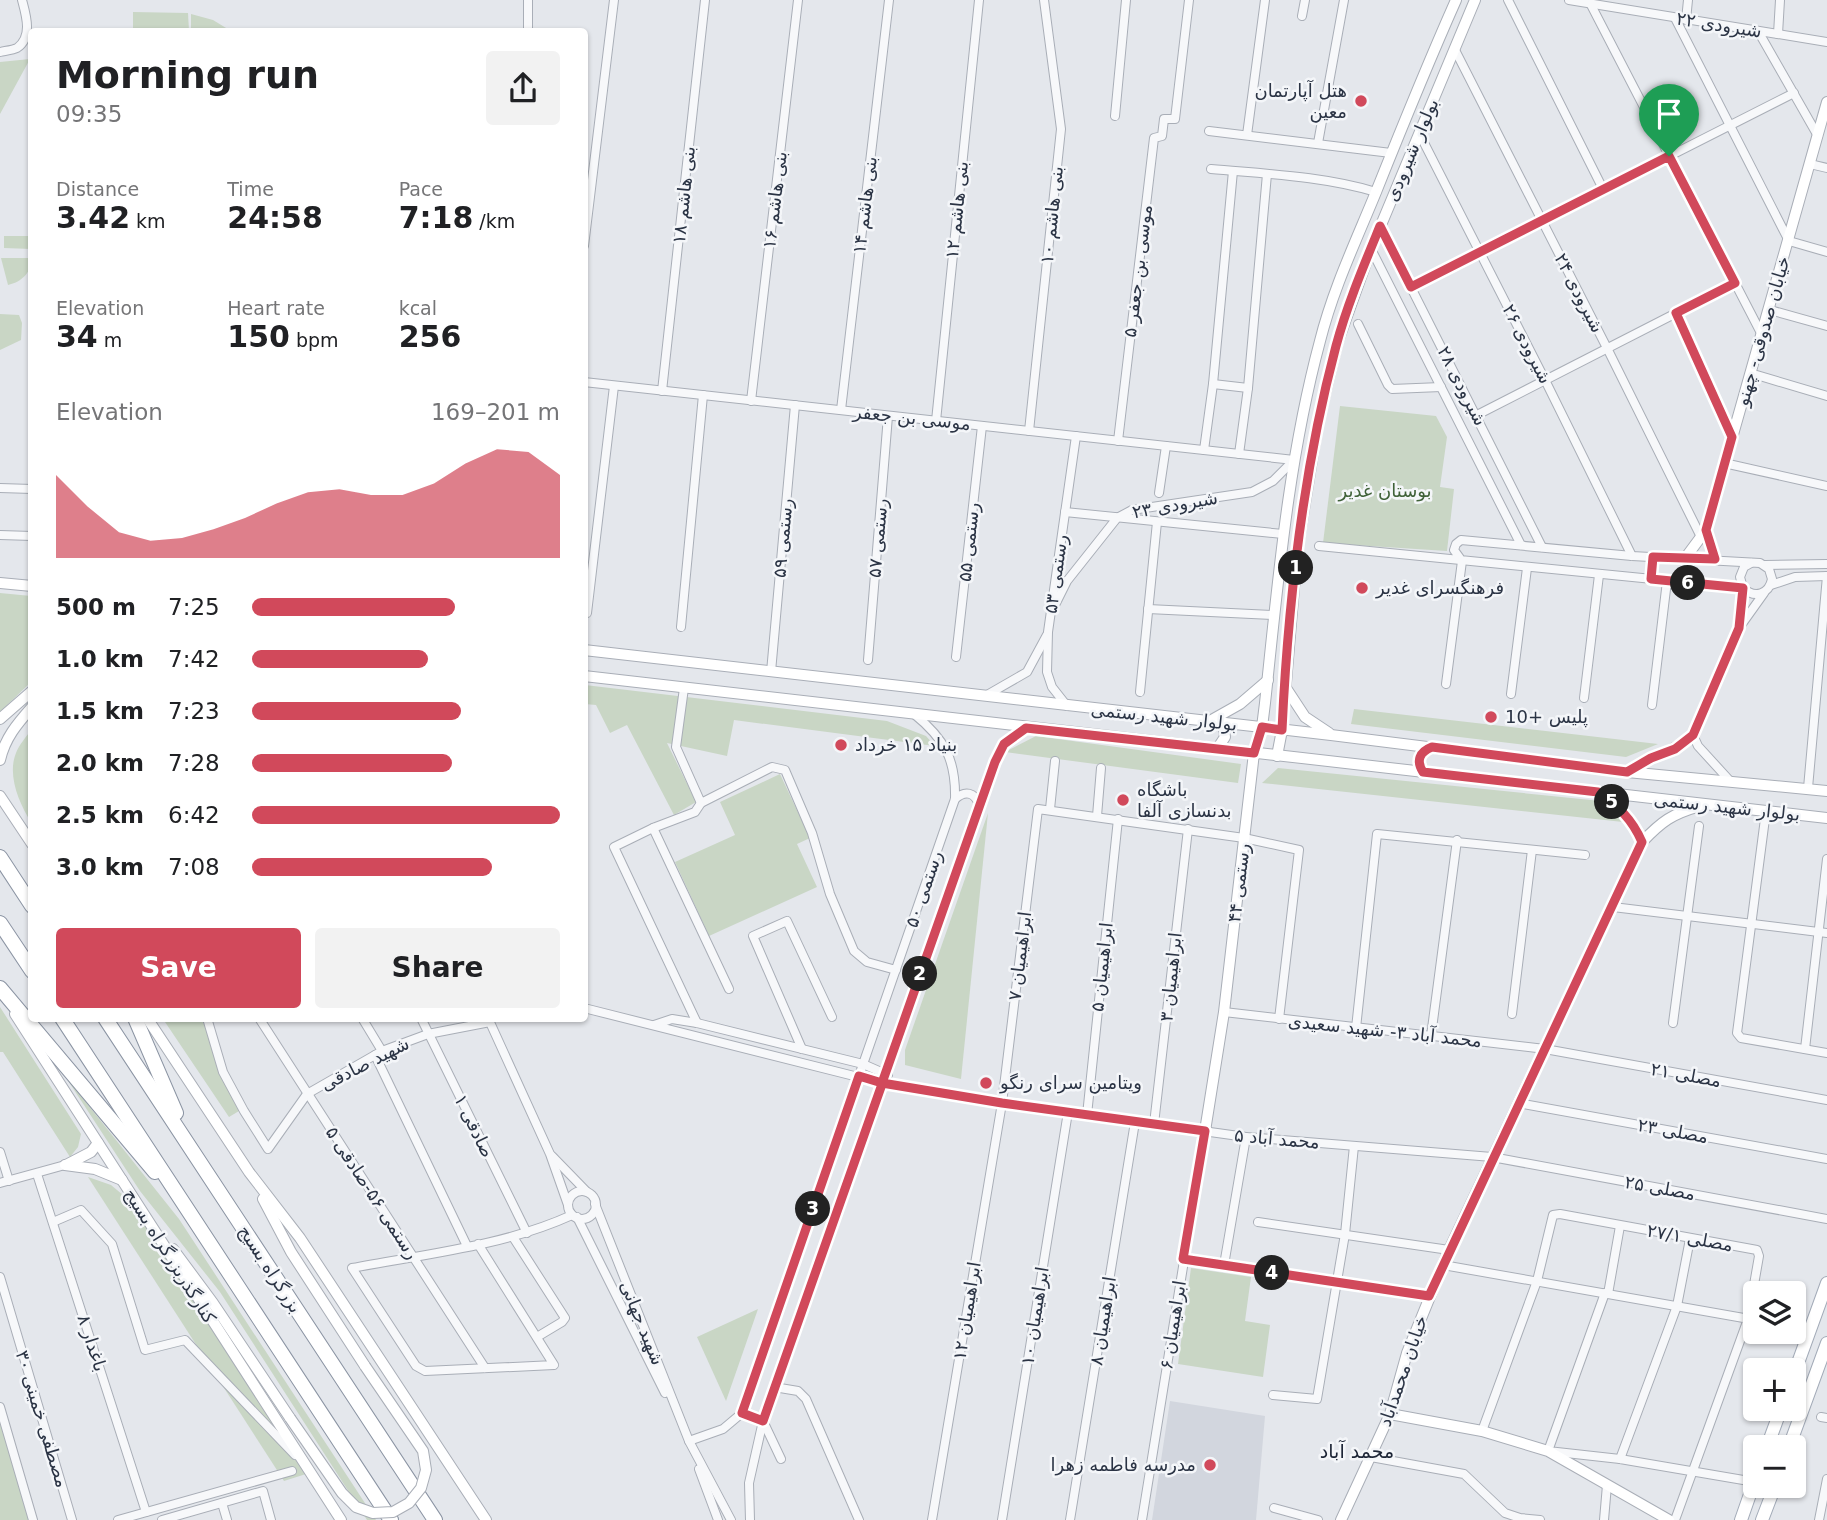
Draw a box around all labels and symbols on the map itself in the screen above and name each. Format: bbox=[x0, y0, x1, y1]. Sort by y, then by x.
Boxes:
street label: شیرودی ۲۲ bbox=[1675, 7, 1763, 43]
place label: هتل آپارتمان معین bbox=[1254, 79, 1347, 123]
pin bbox=[1639, 84, 1699, 156]
marker: هتل آپارتمان معین bbox=[1353, 93, 1369, 109]
street label: بولوار شیرودی bbox=[1380, 95, 1444, 205]
street label: بنی هاشم ۱۸ bbox=[668, 145, 700, 245]
street label: بنی هاشم ۱۶ bbox=[758, 150, 792, 250]
street label: بنی هاشم ۱۴ bbox=[848, 155, 882, 255]
street label: بنی هاشم ۱۲ bbox=[941, 160, 973, 260]
street label: بنی هاشم ۱۰ bbox=[1036, 165, 1068, 265]
street label: موسی بن جعفر ۵ bbox=[1119, 203, 1157, 339]
street label: شیرودی ۲۴ bbox=[1550, 250, 1608, 336]
street label: خیابان صدوقی- چهنو bbox=[1731, 254, 1795, 409]
street label: شیرودی ۲۶ bbox=[1498, 301, 1556, 387]
street label: شیرودی ۲۸ bbox=[1433, 343, 1491, 429]
street label: موسی بن جعفر bbox=[851, 401, 972, 435]
park label: بوستان غدیر bbox=[1337, 480, 1432, 502]
street label: شیرودی ۲۳ bbox=[1131, 487, 1219, 523]
street label: رستمی ۵۹ bbox=[769, 497, 796, 579]
street label: رستمی ۵۷ bbox=[864, 497, 891, 579]
street label: رستمی ۵۵ bbox=[954, 501, 983, 583]
street label: رستمی ۵۳ bbox=[1040, 533, 1071, 615]
pin: 1 bbox=[1278, 550, 1314, 586]
pin: 6 bbox=[1670, 566, 1706, 600]
place label: فرهنگسرای غدیر bbox=[1375, 577, 1504, 599]
marker: فرهنگسرای غدیر bbox=[1354, 580, 1370, 596]
street label: بولوار شهید رستمی bbox=[1090, 698, 1238, 736]
place label: پلیس +10 bbox=[1505, 706, 1588, 728]
marker: پلیس +10 bbox=[1483, 709, 1499, 725]
place label: بنیاد ۱۵ خرداد bbox=[855, 734, 957, 756]
marker: بنیاد ۱۵ خرداد bbox=[833, 737, 849, 753]
place label: باشگاه بدنسازی آلفا bbox=[1137, 779, 1232, 821]
pin: 5 bbox=[1594, 784, 1630, 820]
street label: بولوار شهید رستمی bbox=[1653, 788, 1801, 826]
marker: باشگاه بدنسازی آلفا bbox=[1115, 792, 1131, 808]
street label: رستمی ۴۴ bbox=[1223, 842, 1254, 924]
street label: رستمی ۵۰ bbox=[901, 848, 946, 930]
street label: ابراهیمیان ۷ bbox=[1004, 910, 1036, 1002]
street label: ابراهیمیان ۵ bbox=[1086, 921, 1118, 1013]
street label: ابراهیمیان ۳ bbox=[1155, 931, 1187, 1023]
pin: 2 bbox=[902, 956, 937, 992]
street label: محمد آباد ۳- شهید سعیدی bbox=[1287, 1009, 1483, 1052]
street label: شهید صادقی bbox=[317, 1032, 413, 1096]
street label: مصلی ۲۱ bbox=[1649, 1058, 1723, 1091]
place label: ویتامین سرای رنگو bbox=[999, 1072, 1142, 1094]
marker: ویتامین سرای رنگو bbox=[978, 1075, 994, 1091]
street label: صادقی ۱ bbox=[450, 1091, 499, 1161]
street label: مصلی ۲۳ bbox=[1636, 1114, 1710, 1147]
street label: رستمی ۵۶-صادقی ۵ bbox=[322, 1122, 423, 1263]
street label: محمد آباد ۵ bbox=[1233, 1123, 1321, 1153]
street label: مصلی ۲۵ bbox=[1623, 1171, 1697, 1204]
street label: کنارگذربزرگراه بسیج bbox=[120, 1184, 221, 1328]
pin: 3 bbox=[796, 1192, 830, 1226]
street label: مصلی ۲۷/۱ bbox=[1645, 1220, 1735, 1255]
street label: بزرگراه بسیج bbox=[233, 1221, 307, 1317]
pin: 4 bbox=[1254, 1256, 1290, 1290]
street label: ابراهیمیان ۱۲ bbox=[948, 1260, 986, 1362]
street label: ابراهیمیان ۱۰ bbox=[1016, 1265, 1054, 1367]
street label: ابراهیمیان ۸ bbox=[1085, 1275, 1121, 1367]
street label: شهید جهانی bbox=[615, 1278, 669, 1368]
street label: ابراهیمیان ۶ bbox=[1155, 1279, 1191, 1371]
street label: باغدار ۸ bbox=[73, 1312, 111, 1374]
street label: خیابان محمدآباد bbox=[1373, 1312, 1431, 1429]
street label: مصطفی خمینی ۳۰ bbox=[12, 1348, 73, 1490]
district label: محمد آباد bbox=[1320, 1439, 1394, 1462]
place label: مدرسه فاطمه زهرا bbox=[1050, 1454, 1196, 1476]
marker: مدرسه فاطمه زهرا bbox=[1202, 1457, 1218, 1473]

